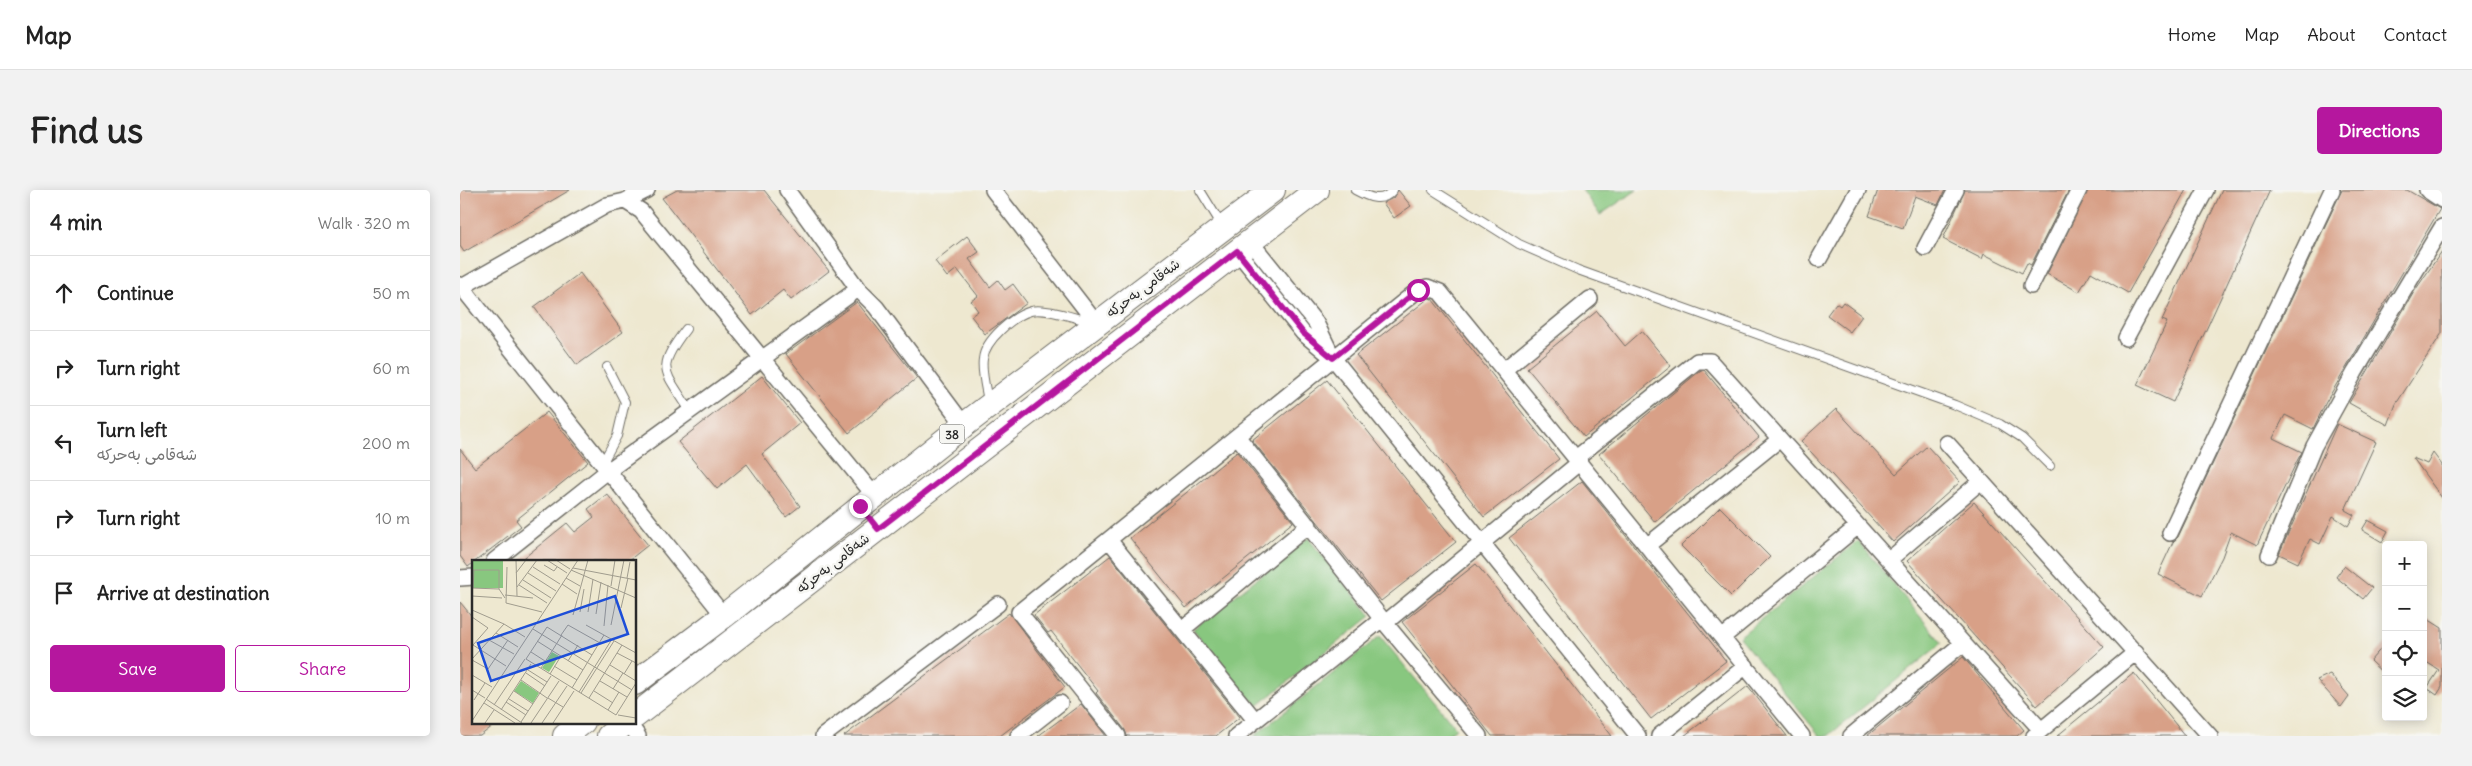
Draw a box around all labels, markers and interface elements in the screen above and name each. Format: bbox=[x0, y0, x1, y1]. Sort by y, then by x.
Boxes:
text: Map bbox=[25, 20, 72, 50]
text: Home bbox=[2168, 23, 2216, 46]
text: Map bbox=[2244, 23, 2279, 46]
text: About bbox=[2307, 23, 2355, 46]
text: Contact bbox=[2383, 23, 2447, 46]
button: Directions bbox=[2317, 107, 2442, 154]
text: Find us bbox=[30, 108, 143, 152]
text: 4 min bbox=[50, 209, 102, 236]
text: Walk · 320 m bbox=[318, 213, 410, 233]
street label: شەقامی بەحرکە bbox=[1103, 254, 1183, 322]
icon: ahead bbox=[50, 279, 78, 307]
route start bbox=[1407, 279, 1430, 302]
text: Continue bbox=[97, 281, 174, 305]
text: 50 m bbox=[372, 283, 410, 303]
icon: right bbox=[50, 354, 78, 382]
text: Turn right bbox=[97, 356, 180, 380]
text: 60 m bbox=[372, 358, 410, 378]
text: Turn left bbox=[97, 418, 167, 442]
road number: 38 bbox=[940, 424, 964, 443]
icon: left bbox=[50, 429, 78, 457]
text: 200 m bbox=[362, 433, 410, 453]
text: شەقامی بەحرکە bbox=[97, 444, 197, 464]
route end bbox=[849, 495, 872, 518]
icon: right bbox=[50, 504, 78, 532]
text: Turn right bbox=[97, 506, 180, 530]
text: 10 m bbox=[375, 508, 410, 528]
street label: شەقامی بەحرکە bbox=[793, 529, 873, 597]
map controls bbox=[2382, 541, 2427, 721]
button: + bbox=[2382, 541, 2427, 586]
inset map bbox=[472, 560, 636, 724]
icon: arrive bbox=[50, 579, 78, 607]
text: Arrive at destination bbox=[97, 581, 270, 605]
button: − bbox=[2382, 586, 2427, 631]
button: locate bbox=[2382, 631, 2427, 676]
button: Save bbox=[50, 645, 225, 692]
button: Share bbox=[235, 645, 410, 692]
button: layers bbox=[2382, 676, 2427, 721]

